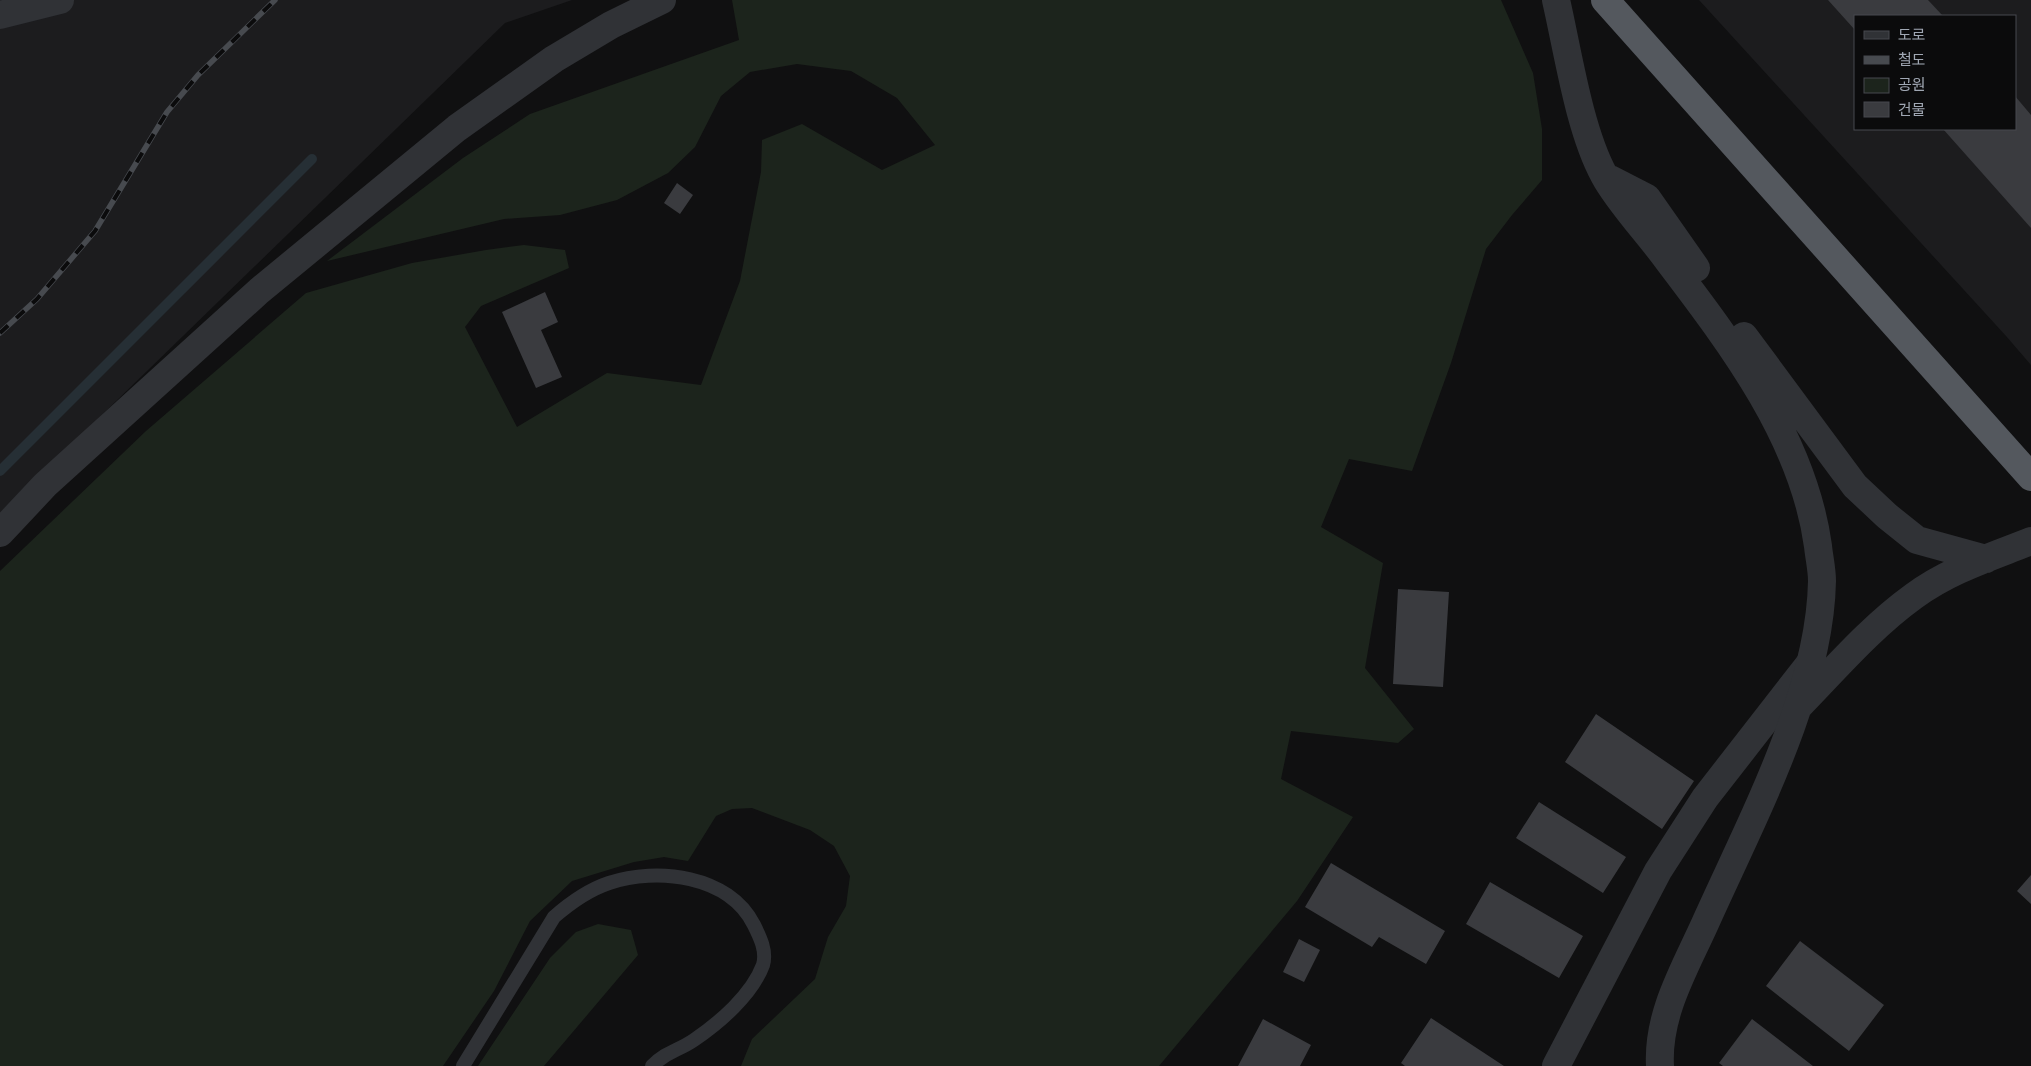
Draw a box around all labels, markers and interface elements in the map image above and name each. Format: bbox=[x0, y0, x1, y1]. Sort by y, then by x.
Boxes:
legend bbox=[1854, 15, 2016, 130]
text: 도로 bbox=[1898, 27, 1926, 46]
text: 철도 bbox=[1898, 52, 1926, 71]
text: 공원 bbox=[1898, 77, 1926, 96]
text: 건물 bbox=[1898, 102, 1926, 121]

